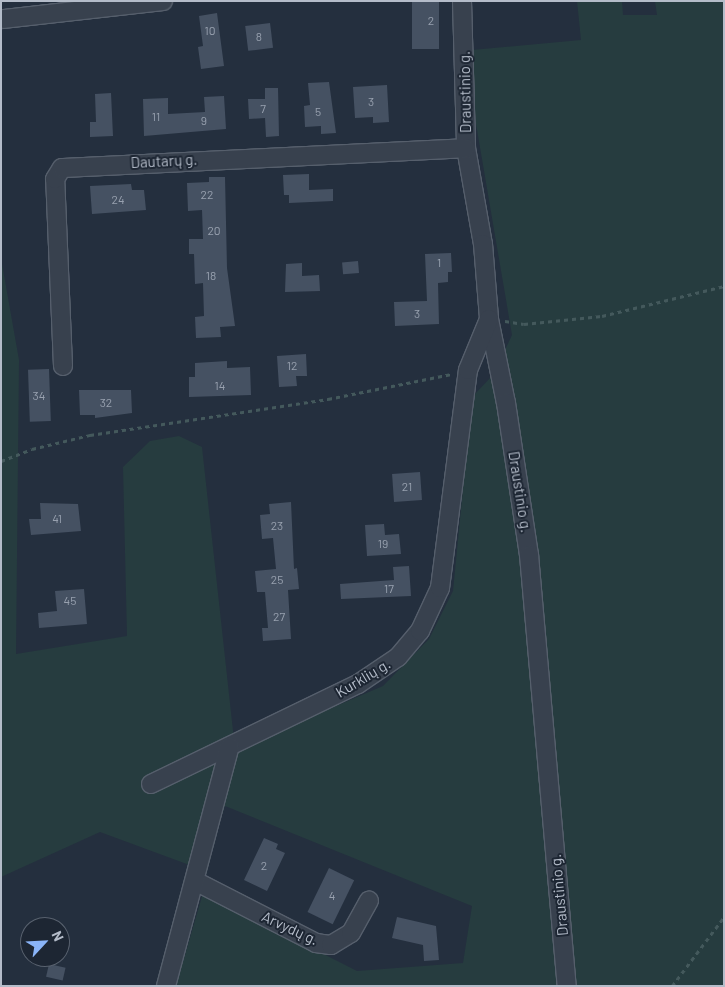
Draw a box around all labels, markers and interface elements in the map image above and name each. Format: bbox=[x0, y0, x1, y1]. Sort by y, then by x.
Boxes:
house number: 2 bbox=[428, 14, 434, 28]
house number: 10 bbox=[205, 24, 215, 38]
house number: 8 bbox=[256, 30, 262, 44]
street label: Draustinio g. bbox=[455, 51, 475, 133]
house number: 3 bbox=[368, 95, 374, 109]
house number: 7 bbox=[260, 102, 266, 116]
house number: 5 bbox=[315, 105, 321, 119]
house number: 11 bbox=[152, 110, 160, 124]
house number: 9 bbox=[201, 114, 207, 128]
street label: Dautarų g. bbox=[130, 150, 198, 172]
house number: 22 bbox=[201, 188, 213, 202]
house number: 24 bbox=[111, 193, 125, 207]
house number: 20 bbox=[207, 224, 221, 238]
house number: 1 bbox=[437, 256, 441, 270]
house number: 18 bbox=[206, 269, 216, 283]
house number: 3 bbox=[414, 307, 420, 321]
house number: 12 bbox=[287, 359, 297, 373]
house number: 14 bbox=[215, 379, 225, 393]
house number: 34 bbox=[33, 389, 45, 403]
house number: 32 bbox=[100, 396, 112, 410]
street label: Draustinio g. bbox=[505, 450, 535, 534]
house number: 21 bbox=[402, 480, 412, 494]
house number: 41 bbox=[52, 512, 62, 526]
house number: 23 bbox=[271, 519, 283, 533]
house number: 19 bbox=[378, 537, 388, 551]
house number: 25 bbox=[271, 573, 283, 587]
house number: 17 bbox=[384, 582, 394, 596]
house number: 45 bbox=[64, 594, 76, 608]
house number: 27 bbox=[273, 610, 285, 624]
street label: Kurklių g. bbox=[332, 655, 394, 701]
street label: Draustinio g. bbox=[546, 853, 572, 937]
house number: 2 bbox=[261, 859, 267, 873]
house number: 4 bbox=[329, 889, 335, 903]
street label: Arvydų g. bbox=[259, 907, 321, 949]
north arrow bbox=[20, 917, 70, 967]
text: N bbox=[48, 928, 68, 944]

